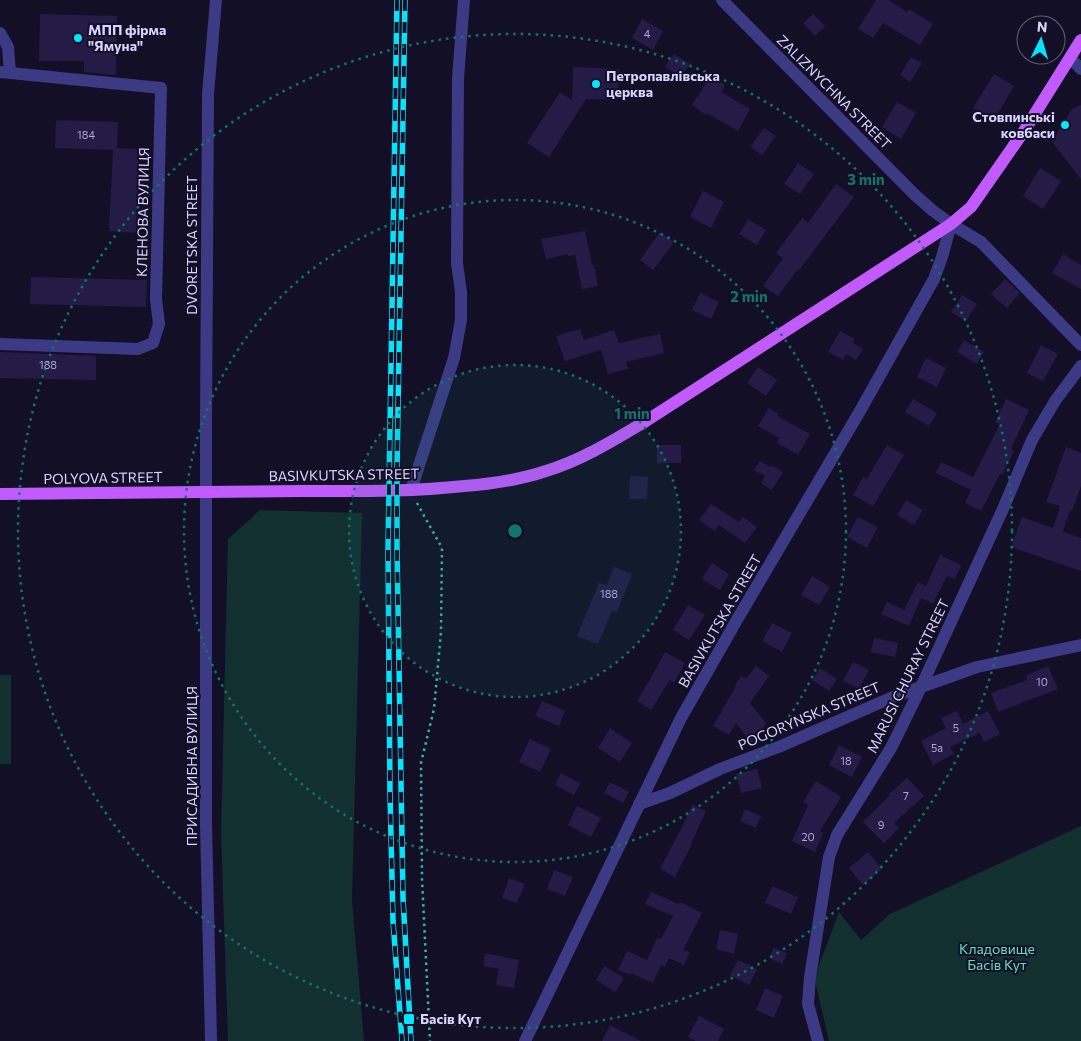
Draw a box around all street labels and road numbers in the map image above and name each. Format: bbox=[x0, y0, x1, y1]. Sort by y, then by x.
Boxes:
street label: ZALIZNYCHNA STREET bbox=[774, 31, 895, 152]
street label: КЛЕНОВА ВУЛИЦЯ bbox=[133, 147, 152, 277]
street label: DVORETSKA STREET bbox=[183, 175, 200, 315]
street label: BASIVKUTSKA STREET bbox=[268, 465, 420, 484]
street label: POLYOVA STREET bbox=[43, 468, 163, 487]
street label: BASIVKUTSKA STREET bbox=[674, 551, 765, 690]
street label: MARUSI CHURAY STREET bbox=[863, 596, 952, 756]
street label: POGORYNSKA STREET bbox=[735, 678, 882, 753]
street label: ПРИСАДИБНА ВУЛИЦЯ bbox=[183, 686, 200, 846]

